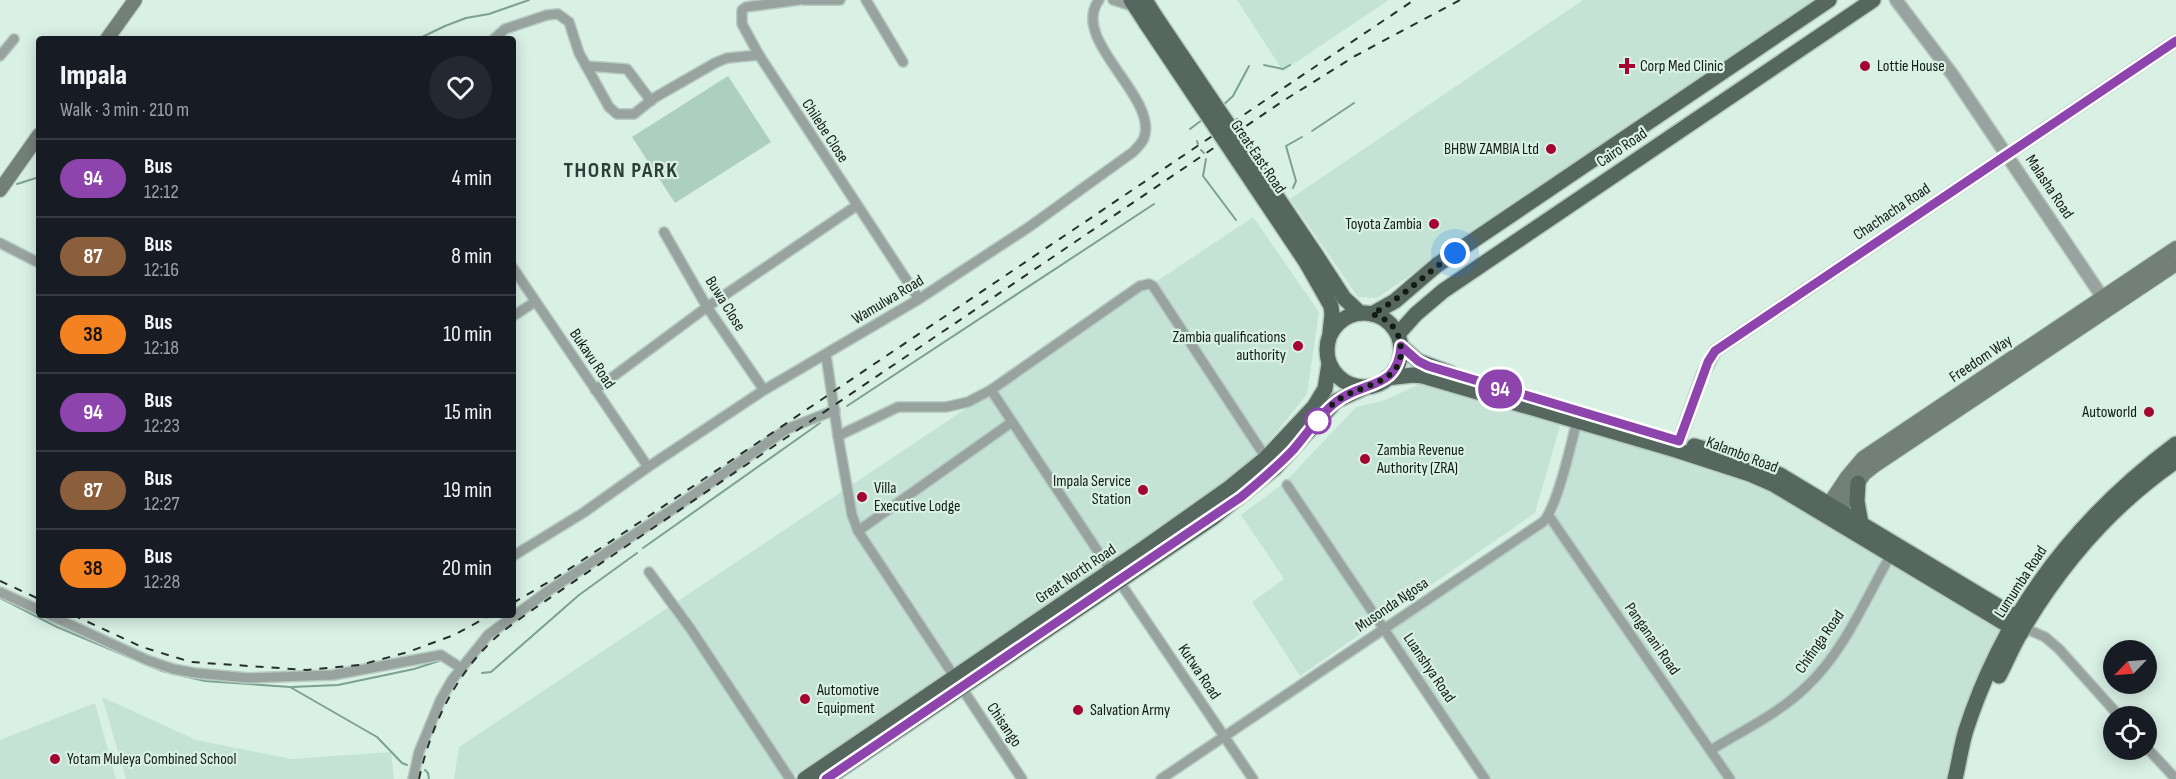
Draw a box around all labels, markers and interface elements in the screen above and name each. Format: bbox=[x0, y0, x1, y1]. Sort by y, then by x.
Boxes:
button: heart bbox=[429, 56, 492, 119]
marker: Corp Med Clinic bbox=[1618, 57, 1636, 75]
place label: Corp Med Clinic bbox=[1640, 57, 1723, 76]
place label: Lottie House bbox=[1877, 57, 1945, 76]
text: Impala bbox=[60, 59, 127, 92]
marker: Lottie House bbox=[1858, 59, 1872, 73]
street label: Chilebe Close bbox=[797, 96, 853, 166]
text: Walk · 3 min · 210 m bbox=[60, 98, 189, 122]
street label: Great East Road bbox=[1226, 117, 1290, 197]
street label: Cairo Road bbox=[1593, 124, 1651, 172]
place label: BHBW ZAMBIA Ltd bbox=[1444, 140, 1539, 159]
marker: BHBW ZAMBIA Ltd bbox=[1544, 142, 1558, 156]
street label: Malasha Road bbox=[2021, 152, 2077, 222]
text: Bus bbox=[144, 153, 173, 180]
district label: THORN PARK bbox=[563, 157, 679, 184]
text: 4 min bbox=[452, 165, 492, 192]
text: 94 bbox=[83, 166, 103, 191]
street label: Chachacha Road bbox=[1850, 179, 1934, 245]
text: 12:12 bbox=[144, 180, 179, 204]
place label: Toyota Zambia bbox=[1345, 215, 1422, 234]
marker: Toyota Zambia bbox=[1427, 217, 1441, 231]
text: Bus bbox=[144, 231, 173, 258]
your location bbox=[1440, 238, 1470, 268]
text: 8 min bbox=[451, 243, 492, 270]
text: 87 bbox=[83, 244, 103, 269]
text: 12:16 bbox=[144, 258, 179, 282]
street label: Wamulwa Road bbox=[849, 271, 927, 329]
street label: Buwa Close bbox=[701, 273, 749, 335]
text: Bus bbox=[144, 309, 173, 336]
text: 10 min bbox=[443, 321, 492, 348]
text: 38 bbox=[83, 322, 103, 347]
street label: Bukavu Road bbox=[565, 325, 619, 393]
place label: Zambia qualifications authority bbox=[1173, 328, 1286, 365]
street label: Freedom Way bbox=[1946, 331, 2016, 387]
text: 12:18 bbox=[144, 336, 179, 360]
marker: Zambia qualifications authority bbox=[1291, 339, 1305, 353]
line badge: 94 bbox=[1473, 370, 1527, 408]
text: 94 bbox=[1490, 377, 1510, 402]
text: Bus bbox=[144, 387, 173, 414]
text: 15 min bbox=[444, 399, 492, 426]
text: 94 bbox=[83, 400, 103, 425]
place label: Autoworld bbox=[2081, 403, 2137, 422]
marker: Autoworld bbox=[2142, 405, 2156, 419]
unlabelled marker bbox=[1305, 408, 1331, 434]
text: 12:23 bbox=[144, 414, 180, 438]
street label: Kalambo Road bbox=[1703, 433, 1781, 477]
place label: Zambia Revenue Authority (ZRA) bbox=[1376, 441, 1464, 478]
marker: Zambia Revenue Authority (ZRA) bbox=[1358, 452, 1372, 466]
text: Bus bbox=[144, 465, 173, 492]
place label: Impala Service Station bbox=[1053, 472, 1131, 509]
text: 19 min bbox=[443, 477, 492, 504]
text: 87 bbox=[83, 478, 103, 503]
place label: Villa Executive Lodge bbox=[874, 479, 961, 516]
marker: Impala Service Station bbox=[1136, 483, 1150, 497]
marker: Villa Executive Lodge bbox=[855, 490, 869, 504]
text: 12:27 bbox=[144, 492, 180, 516]
street label: Great North Road bbox=[1032, 540, 1120, 608]
text: Bus bbox=[144, 543, 173, 570]
street label: Lumumba Road bbox=[1991, 543, 2051, 621]
text: 20 min bbox=[442, 555, 492, 582]
text: 38 bbox=[83, 556, 103, 581]
text: 12:28 bbox=[144, 570, 180, 594]
street label: Musonda Ngosa bbox=[1352, 574, 1432, 636]
street label: Panganani Road bbox=[1620, 599, 1684, 679]
street label: Chifinga Road bbox=[1791, 607, 1849, 677]
street label: Luanshya Road bbox=[1399, 630, 1459, 706]
north arrow bbox=[2103, 640, 2157, 694]
map controls bbox=[2103, 640, 2157, 760]
street label: Kutwa Road bbox=[1174, 641, 1224, 703]
place label: Automotive Equipment bbox=[816, 681, 879, 718]
marker: Automotive Equipment bbox=[798, 692, 812, 706]
street label: Chisango bbox=[982, 699, 1026, 751]
place label: Salvation Army bbox=[1090, 701, 1170, 720]
marker: Salvation Army bbox=[1071, 703, 1085, 717]
button: locate bbox=[2103, 706, 2157, 760]
place label: Yotam Muleya Combined School bbox=[67, 750, 236, 769]
marker: Yotam Muleya Combined School bbox=[48, 752, 62, 766]

